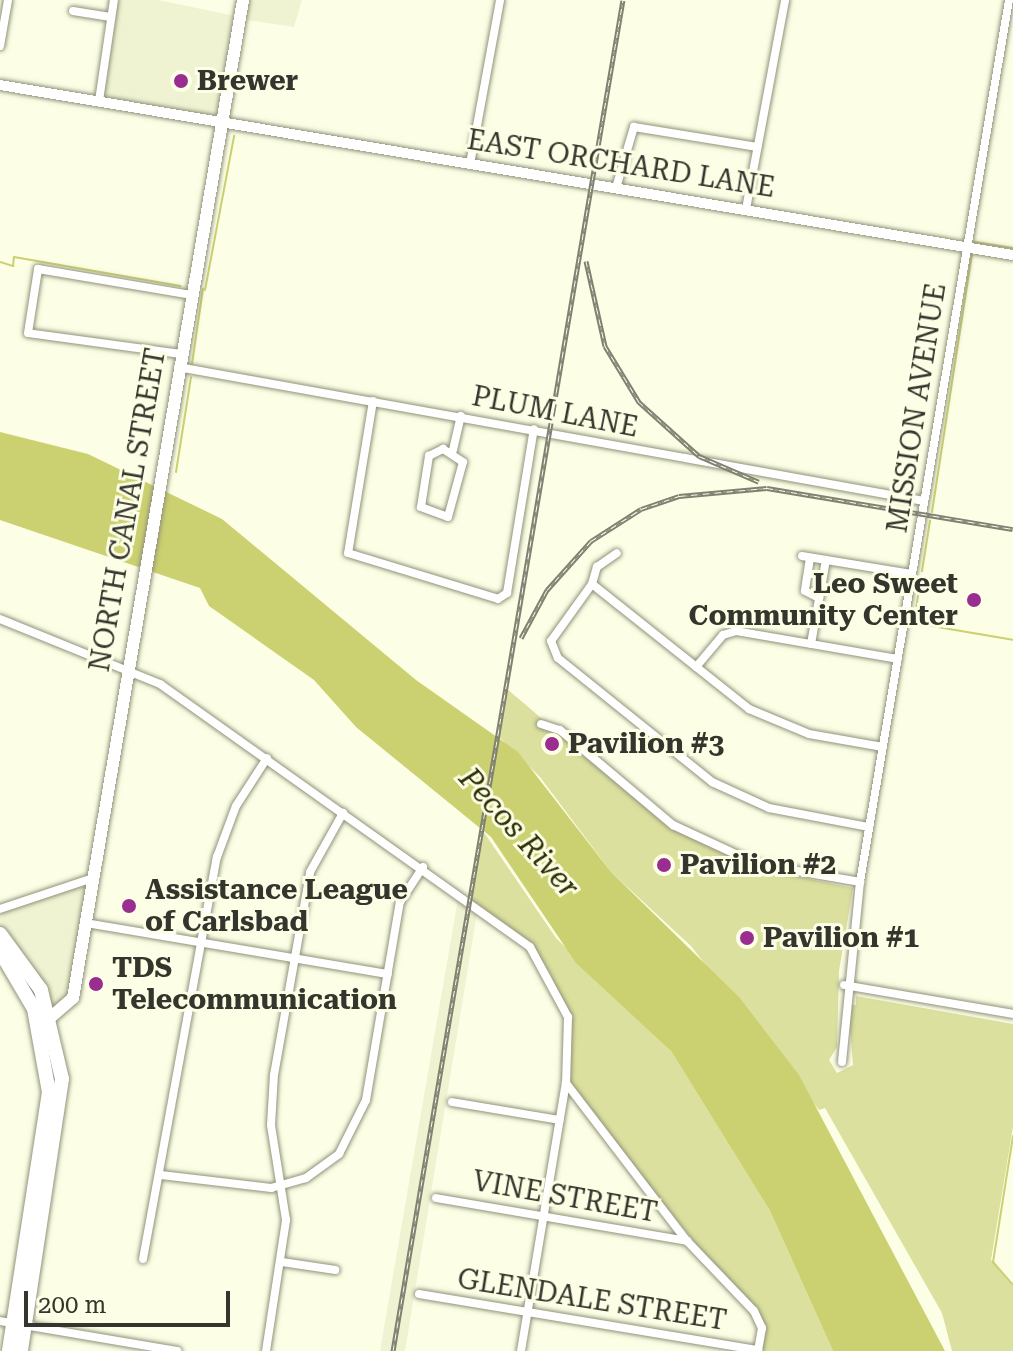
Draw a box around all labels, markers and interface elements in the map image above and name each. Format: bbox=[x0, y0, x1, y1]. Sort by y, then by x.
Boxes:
place label: Brewer bbox=[197, 64, 298, 98]
marker: Brewer bbox=[172, 72, 190, 90]
street label: EAST ORCHARD LANE bbox=[465, 123, 777, 205]
street label: MISSION AVENUE bbox=[881, 281, 953, 535]
street label: NORTH CANAL STREET bbox=[83, 346, 173, 674]
street label: PLUM LANE bbox=[469, 379, 641, 445]
place label: Leo Sweet Community Center bbox=[689, 567, 958, 633]
marker: Leo Sweet Community Center bbox=[965, 591, 983, 609]
place label: Pavilion #3 bbox=[568, 727, 724, 761]
marker: Pavilion #3 bbox=[543, 735, 561, 753]
water label: Pecos River bbox=[452, 761, 586, 905]
place label: Pavilion #2 bbox=[680, 848, 836, 882]
marker: Pavilion #2 bbox=[655, 856, 673, 874]
place label: Assistance League of Carlsbad bbox=[145, 873, 408, 939]
marker: Assistance League of Carlsbad bbox=[120, 897, 138, 915]
place label: Pavilion #1 bbox=[763, 921, 919, 955]
marker: Pavilion #1 bbox=[738, 929, 756, 947]
place label: TDS Telecommunication bbox=[112, 951, 397, 1017]
marker: TDS Telecommunication bbox=[87, 975, 105, 993]
street label: VINE STREET bbox=[470, 1164, 660, 1230]
street label: GLENDALE STREET bbox=[455, 1262, 729, 1338]
scale bar bbox=[28, 1275, 234, 1325]
text: 200 m bbox=[38, 1291, 106, 1319]

